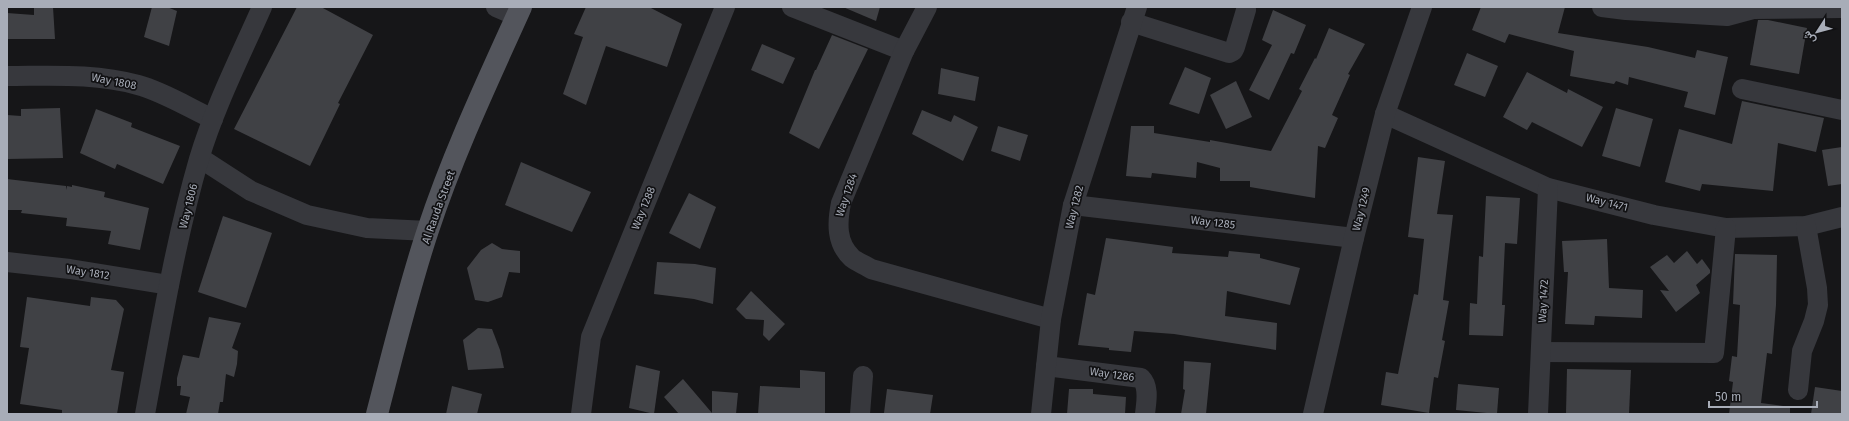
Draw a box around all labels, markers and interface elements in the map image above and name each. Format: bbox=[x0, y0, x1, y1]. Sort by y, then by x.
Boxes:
north arrow bbox=[1797, 12, 1837, 52]
text: ش bbox=[1800, 28, 1818, 47]
street label: Way 1808 bbox=[90, 71, 138, 92]
street label: Al Rauda Street bbox=[419, 169, 458, 245]
street label: Way 1284 bbox=[833, 172, 860, 219]
street label: Way 1806 bbox=[177, 182, 200, 230]
street label: Way 1282 bbox=[1063, 184, 1086, 230]
street label: Way 1288 bbox=[629, 185, 658, 232]
street label: Way 1249 bbox=[1350, 186, 1373, 232]
street label: Way 1471 bbox=[1585, 191, 1629, 214]
street label: Way 1285 bbox=[1190, 213, 1236, 232]
street label: Way 1812 bbox=[65, 263, 110, 282]
street label: Way 1472 bbox=[1536, 279, 1551, 323]
street label: Way 1286 bbox=[1089, 365, 1135, 384]
scale bar bbox=[1709, 383, 1817, 409]
text: 50 m bbox=[1715, 390, 1741, 404]

